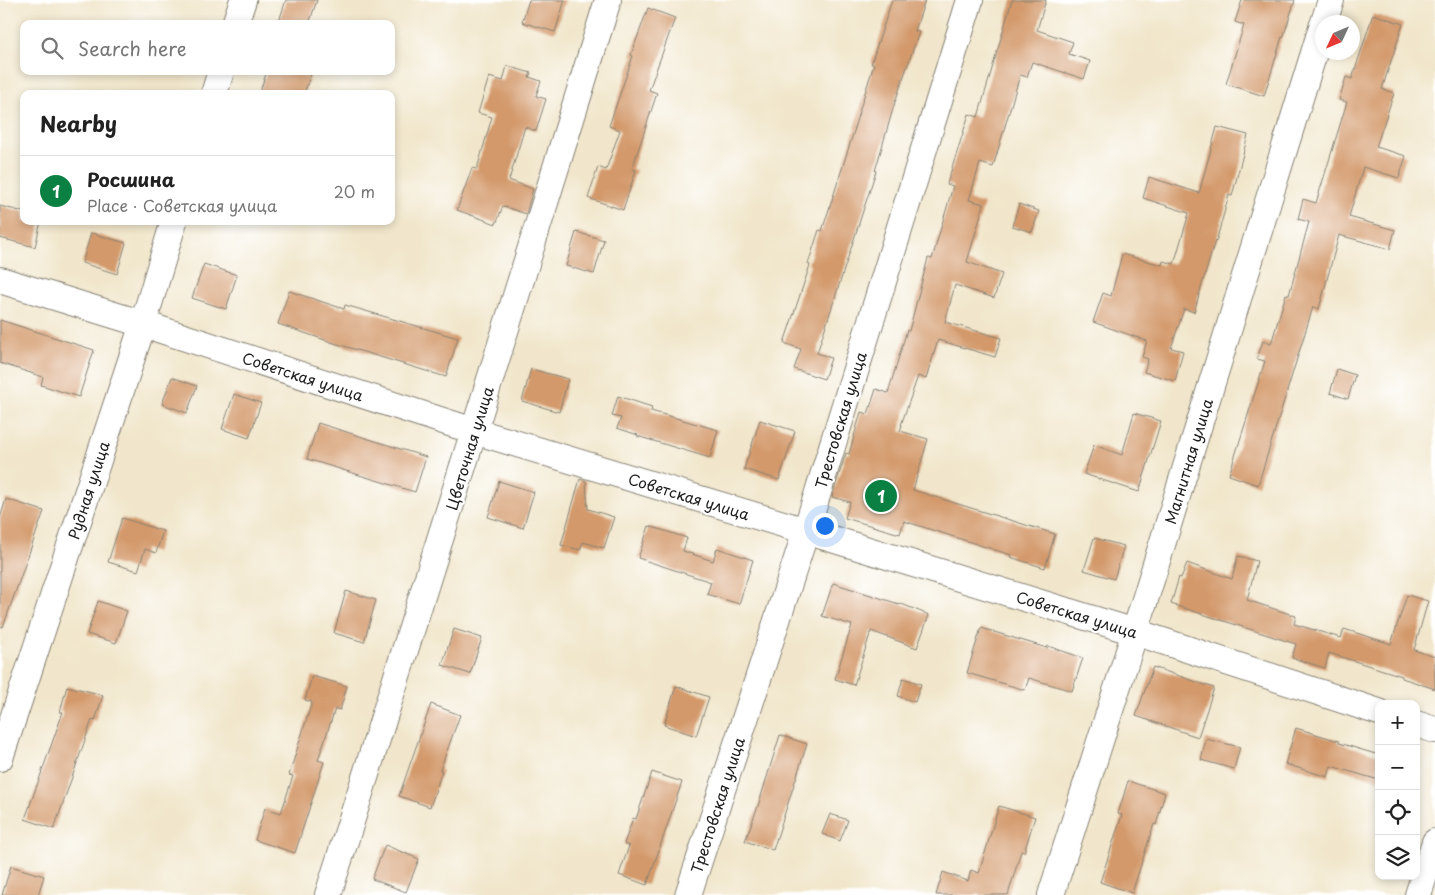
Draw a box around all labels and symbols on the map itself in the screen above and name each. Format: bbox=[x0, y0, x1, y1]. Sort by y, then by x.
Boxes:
north arrow bbox=[1315, 15, 1360, 60]
street label: Советская улица bbox=[240, 346, 367, 407]
street label: Трестовская улица bbox=[808, 348, 872, 491]
street label: Цветочная улица bbox=[439, 383, 499, 513]
street label: Магнитная улица bbox=[1158, 395, 1218, 527]
street label: Рудная улица bbox=[61, 437, 115, 542]
street label: Советская улица bbox=[625, 467, 753, 526]
pin: 1 bbox=[865, 477, 897, 515]
your location bbox=[812, 513, 838, 539]
street label: Советская улица bbox=[1013, 585, 1141, 644]
street label: Трестовская улица bbox=[684, 733, 750, 876]

